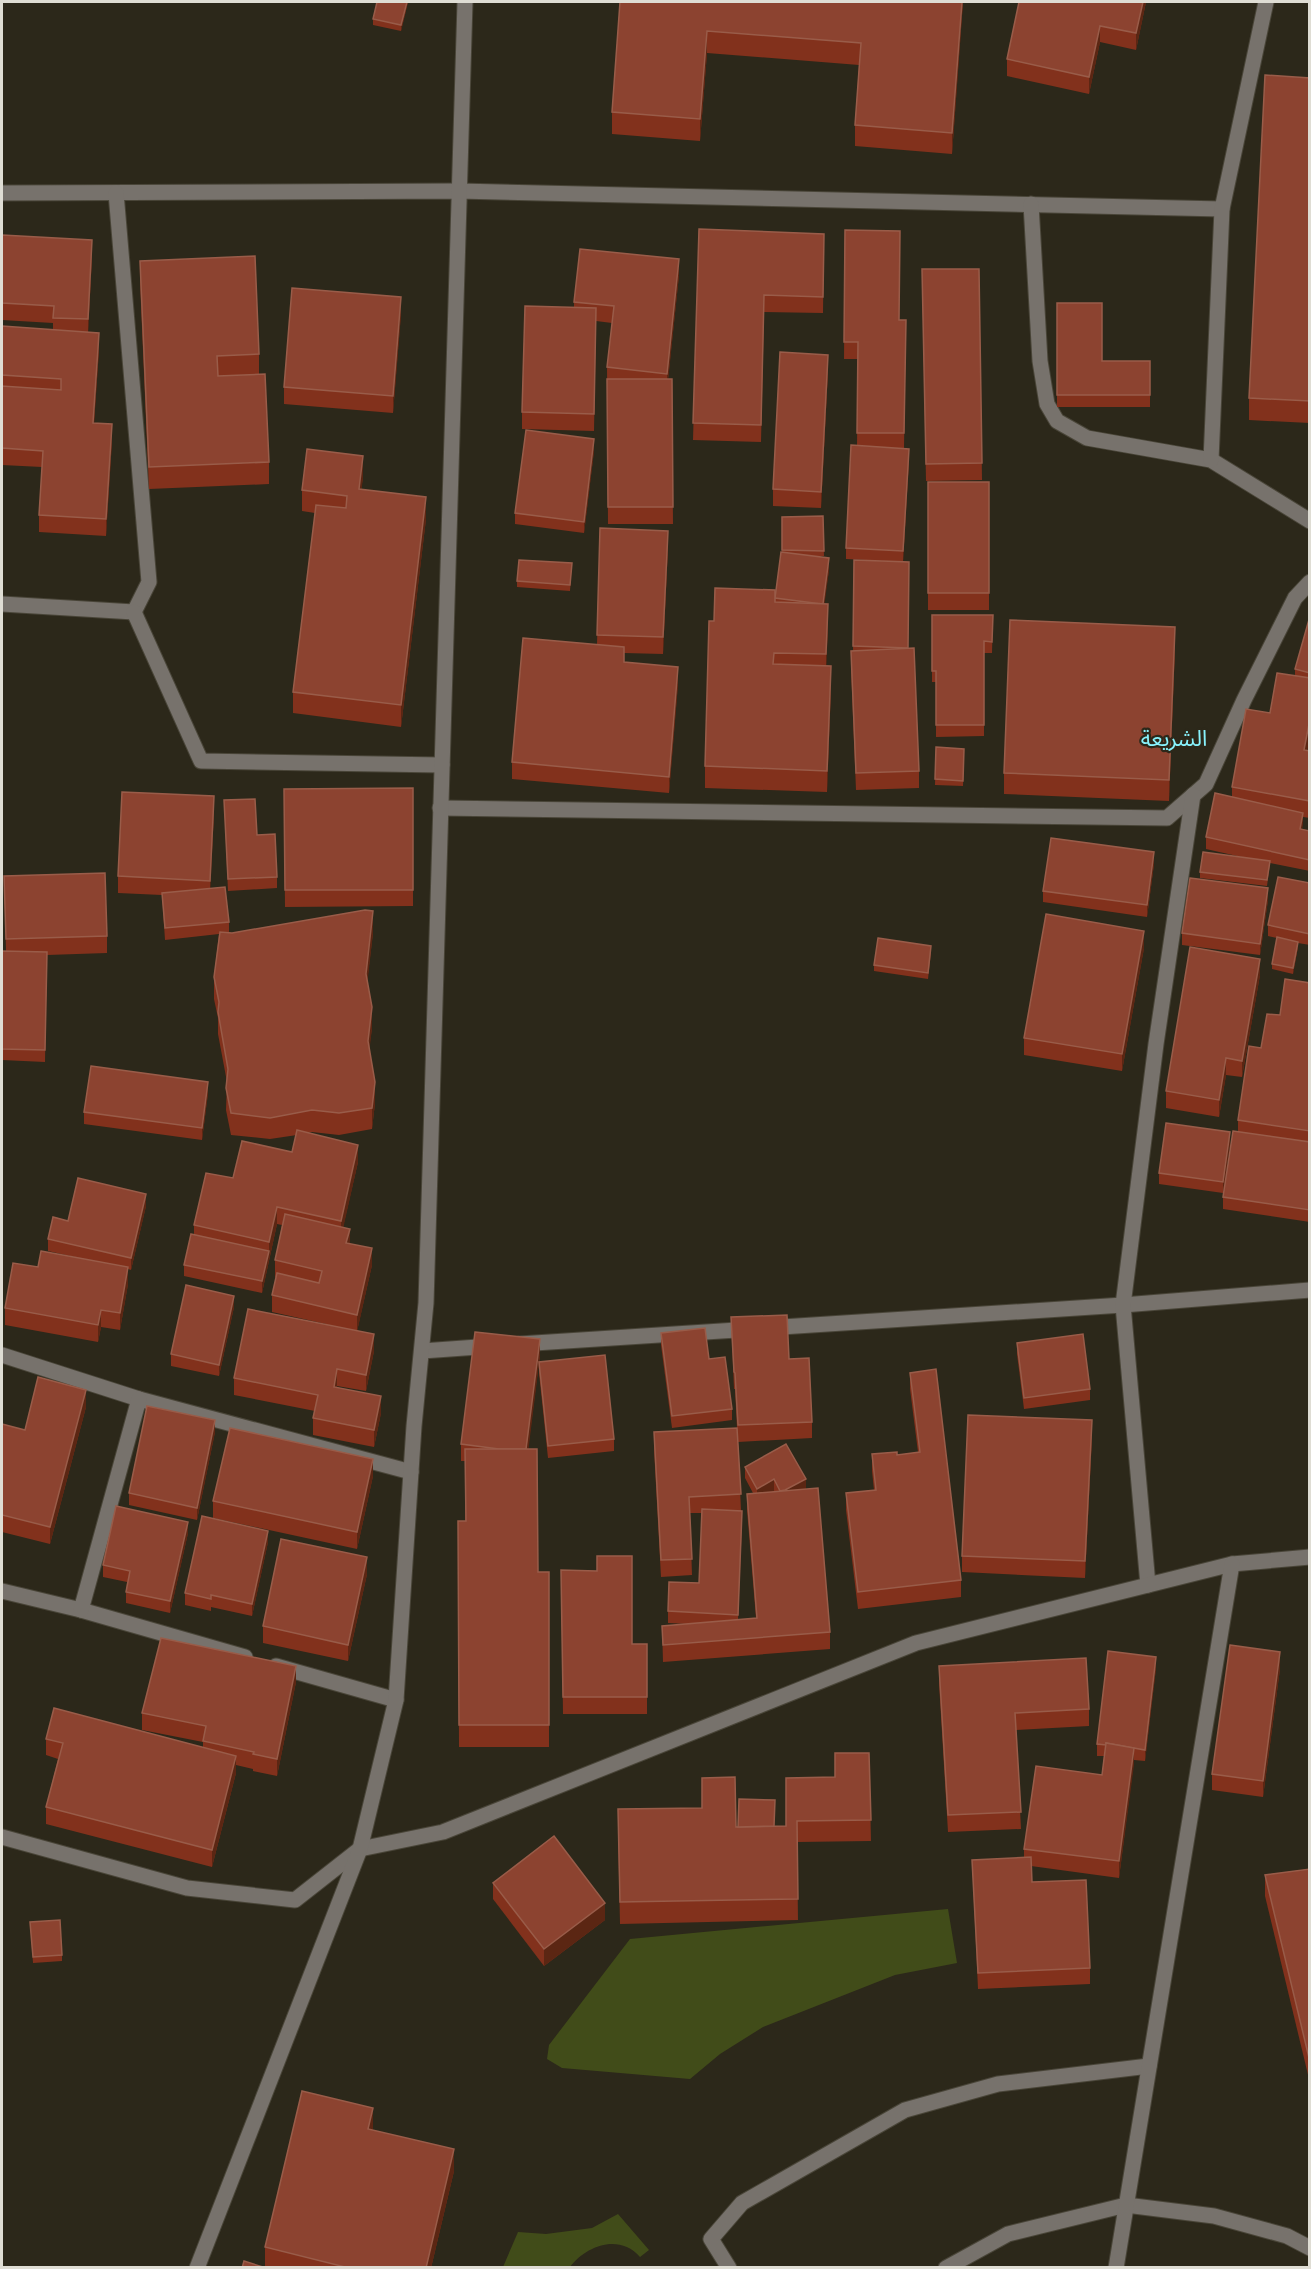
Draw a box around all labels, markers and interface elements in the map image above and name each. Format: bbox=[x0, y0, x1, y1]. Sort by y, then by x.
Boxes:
district label: الشريعة bbox=[1141, 723, 1207, 756]

